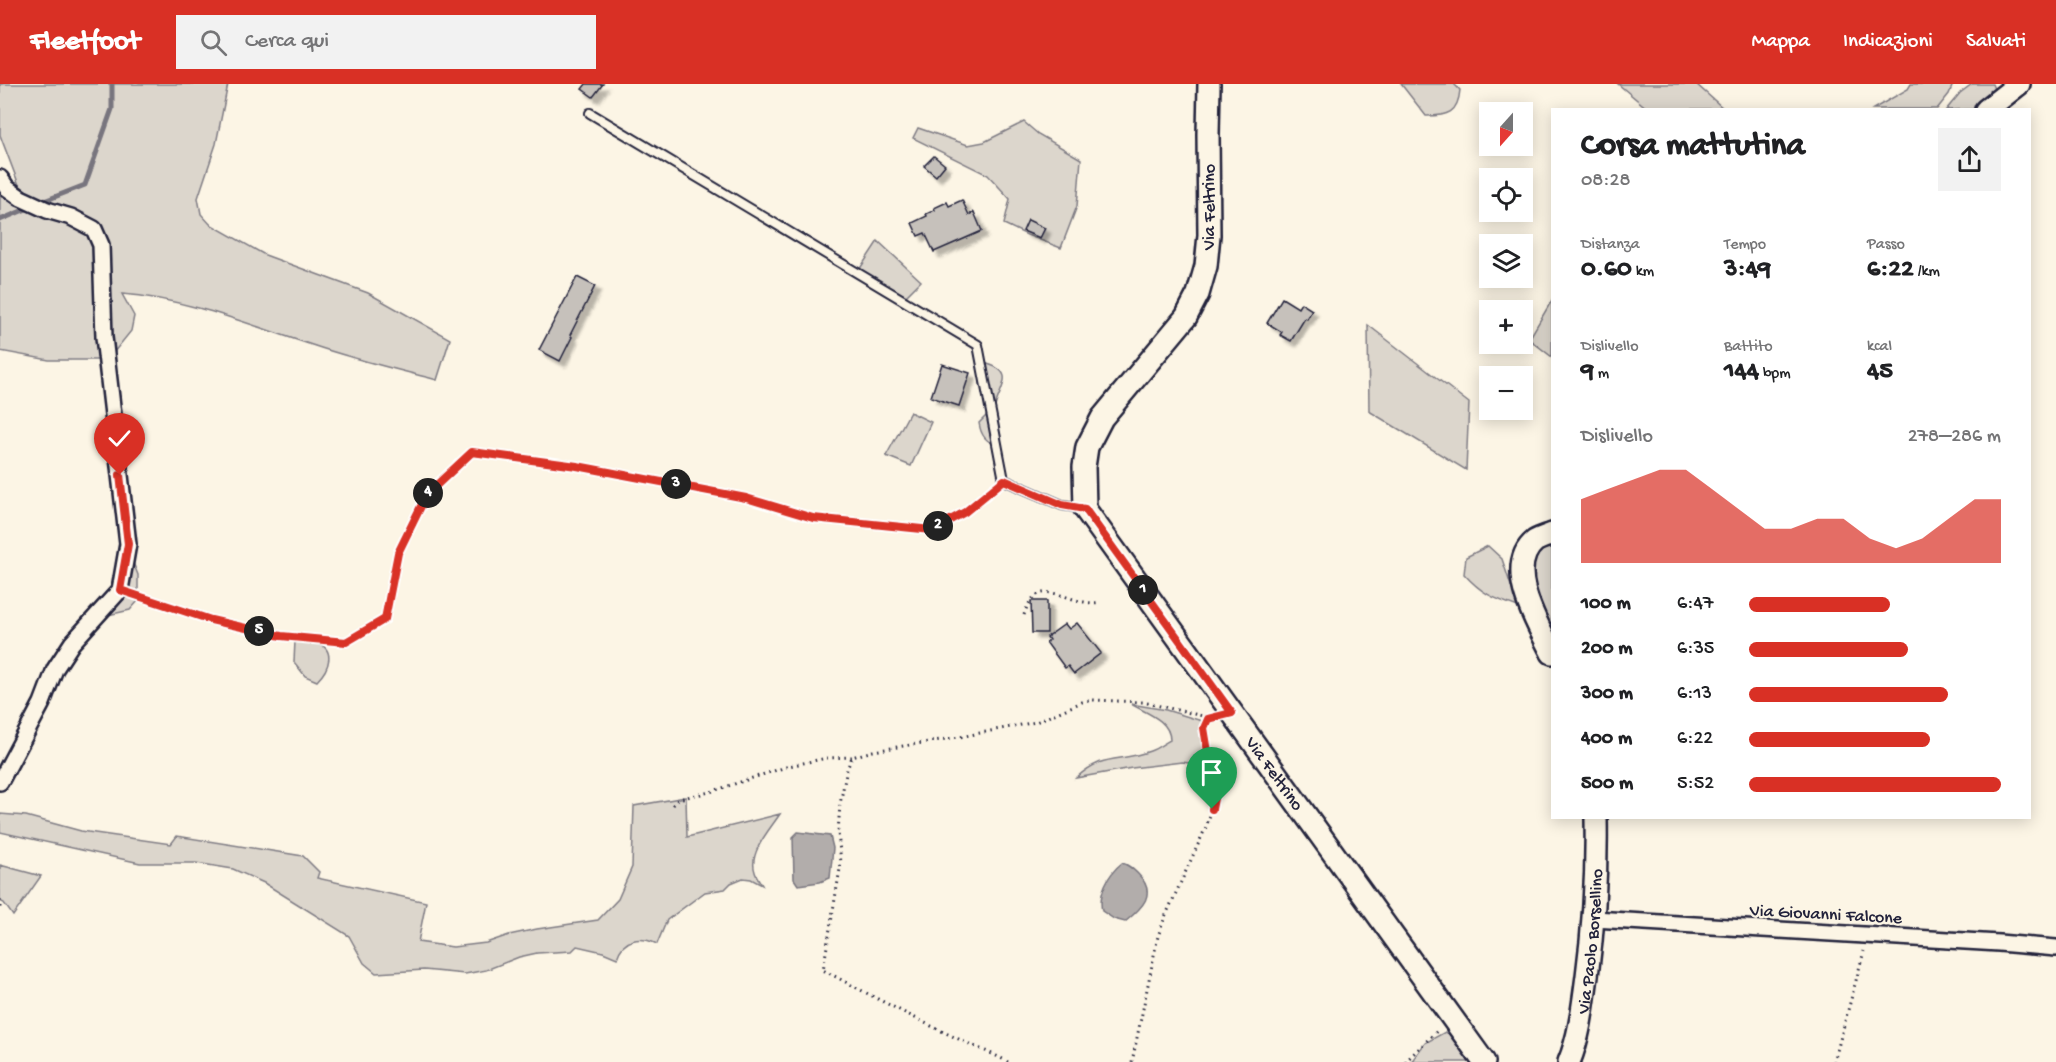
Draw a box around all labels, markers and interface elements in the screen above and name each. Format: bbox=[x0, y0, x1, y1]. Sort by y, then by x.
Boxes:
search box bbox=[176, 15, 596, 69]
text: Fleetfoot bbox=[30, 26, 140, 59]
icon: search bbox=[197, 26, 230, 59]
text: Cerca qui bbox=[245, 29, 329, 55]
text: Mappa bbox=[1751, 30, 1810, 55]
text: Indicazioni bbox=[1843, 30, 1933, 55]
text: Salvati bbox=[1966, 30, 2026, 55]
north arrow bbox=[1479, 102, 1533, 156]
map controls bbox=[1479, 102, 1533, 420]
text: Corsa mattutina bbox=[1581, 128, 1805, 166]
button: share bbox=[1938, 128, 2001, 191]
street label: Via Feltrino bbox=[1200, 164, 1221, 251]
button: locate bbox=[1479, 168, 1533, 222]
text: 08:28 bbox=[1581, 170, 1630, 193]
button: layers bbox=[1479, 234, 1533, 288]
text: Distanza bbox=[1581, 236, 1640, 255]
text: Tempo bbox=[1724, 236, 1766, 255]
text: Passo bbox=[1867, 236, 1905, 255]
text: 0.60 bbox=[1581, 255, 1632, 286]
text: 3:49 bbox=[1724, 255, 1771, 286]
text: 6:22 bbox=[1867, 255, 1914, 286]
text: km bbox=[1632, 263, 1654, 282]
text: /km bbox=[1914, 263, 1940, 282]
button: + bbox=[1479, 300, 1533, 354]
text: Dislivello bbox=[1581, 338, 1638, 357]
text: Battito bbox=[1724, 338, 1772, 357]
text: kcal bbox=[1867, 338, 1892, 357]
text: 9 bbox=[1581, 357, 1594, 388]
text: 144 bbox=[1724, 357, 1759, 388]
text: 45 bbox=[1867, 357, 1893, 388]
text: m bbox=[1594, 365, 1609, 384]
text: bpm bbox=[1759, 365, 1791, 384]
button: − bbox=[1479, 366, 1533, 420]
pin bbox=[94, 413, 145, 475]
icon: check bbox=[103, 422, 136, 455]
text: Dislivello bbox=[1581, 426, 1653, 449]
text: 278–286 m bbox=[1908, 426, 2001, 449]
pin: 3 bbox=[661, 469, 691, 499]
text: 3 bbox=[672, 474, 680, 493]
pin: 4 bbox=[413, 478, 443, 508]
text: 4 bbox=[424, 483, 432, 502]
pin: 2 bbox=[923, 511, 953, 541]
text: 2 bbox=[934, 516, 942, 535]
pin: 1 bbox=[1128, 575, 1158, 605]
text: 1 bbox=[1140, 580, 1146, 599]
text: 100 m bbox=[1581, 593, 1631, 616]
text: 6:47 bbox=[1677, 593, 1713, 616]
pin: 5 bbox=[244, 616, 274, 646]
text: 5 bbox=[255, 621, 263, 640]
text: 200 m bbox=[1581, 638, 1632, 661]
text: 6:35 bbox=[1677, 638, 1714, 661]
text: 300 m bbox=[1581, 683, 1633, 706]
text: 6:13 bbox=[1677, 683, 1712, 706]
text: 400 m bbox=[1581, 728, 1632, 751]
text: 6:22 bbox=[1677, 728, 1713, 751]
street label: Via Feltrino bbox=[1239, 733, 1307, 816]
pin bbox=[1186, 747, 1237, 809]
icon: arrive bbox=[1195, 756, 1228, 789]
text: 500 m bbox=[1581, 773, 1633, 796]
text: 5:52 bbox=[1677, 773, 1714, 796]
street label: Via Paolo Borsellino bbox=[1574, 868, 1609, 1017]
street label: Via Giovanni Falcone bbox=[1748, 901, 1903, 930]

